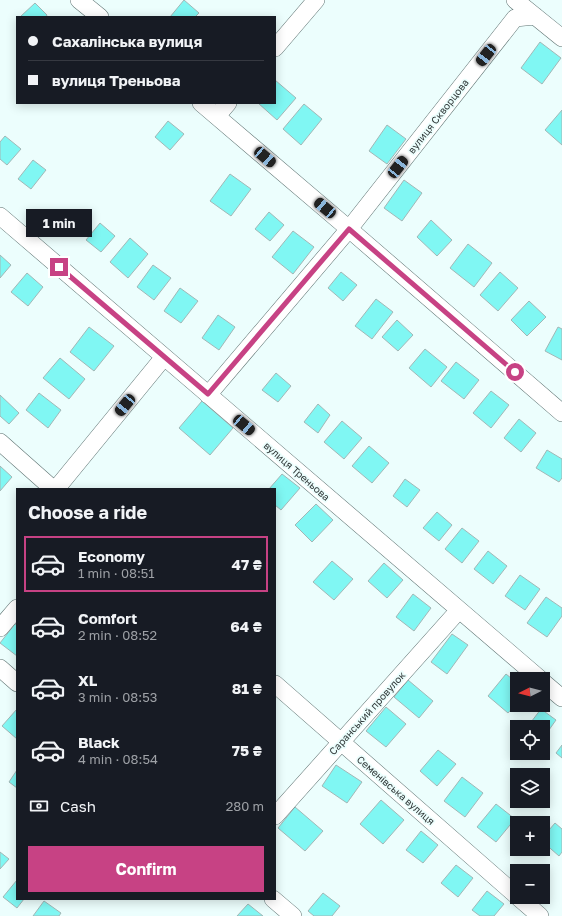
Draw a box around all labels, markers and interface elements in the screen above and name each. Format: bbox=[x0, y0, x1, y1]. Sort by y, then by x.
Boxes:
text: Сахалінська вулиця bbox=[52, 32, 202, 50]
car bbox=[474, 42, 498, 68]
text: вулиця Треньова bbox=[52, 71, 181, 89]
street label: вулиця Скворцова bbox=[405, 76, 471, 156]
car bbox=[252, 145, 278, 169]
car bbox=[386, 154, 410, 180]
car bbox=[312, 196, 338, 220]
callout: 1 min bbox=[26, 209, 92, 237]
text: 1 min bbox=[43, 215, 75, 231]
route end bbox=[50, 258, 68, 276]
route start bbox=[506, 363, 524, 381]
car bbox=[113, 392, 137, 418]
car bbox=[231, 413, 257, 437]
street label: вулиця Треньова bbox=[262, 439, 332, 503]
text: Choose a ride bbox=[28, 501, 147, 523]
icon: car bbox=[30, 546, 66, 582]
text: Economy bbox=[78, 547, 145, 565]
text: 47 ₴ bbox=[232, 555, 262, 573]
text: 1 min · 08:51 bbox=[78, 565, 155, 581]
icon: car bbox=[30, 608, 66, 644]
text: Comfort bbox=[78, 609, 137, 627]
text: 64 ₴ bbox=[230, 617, 262, 635]
text: 2 min · 08:52 bbox=[78, 627, 157, 643]
street label: Саранський провулок bbox=[326, 669, 408, 757]
icon: car bbox=[30, 670, 66, 706]
text: XL bbox=[78, 671, 97, 689]
north arrow bbox=[510, 672, 550, 712]
map controls bbox=[510, 672, 550, 904]
text: 81 ₴ bbox=[232, 679, 262, 697]
text: 3 min · 08:53 bbox=[78, 689, 157, 705]
button: locate bbox=[510, 720, 550, 760]
icon: car bbox=[30, 732, 66, 768]
text: Black bbox=[78, 733, 120, 751]
text: 75 ₴ bbox=[232, 741, 262, 759]
text: 4 min · 08:54 bbox=[78, 751, 158, 767]
street label: Семенівська вулиця bbox=[355, 753, 437, 827]
button: layers bbox=[510, 768, 550, 808]
icon: cash bbox=[28, 795, 50, 817]
text: Cash bbox=[60, 797, 96, 815]
text: 280 m bbox=[226, 798, 264, 814]
button: + bbox=[510, 816, 550, 856]
button: Confirm bbox=[28, 846, 264, 892]
button: − bbox=[510, 864, 550, 904]

